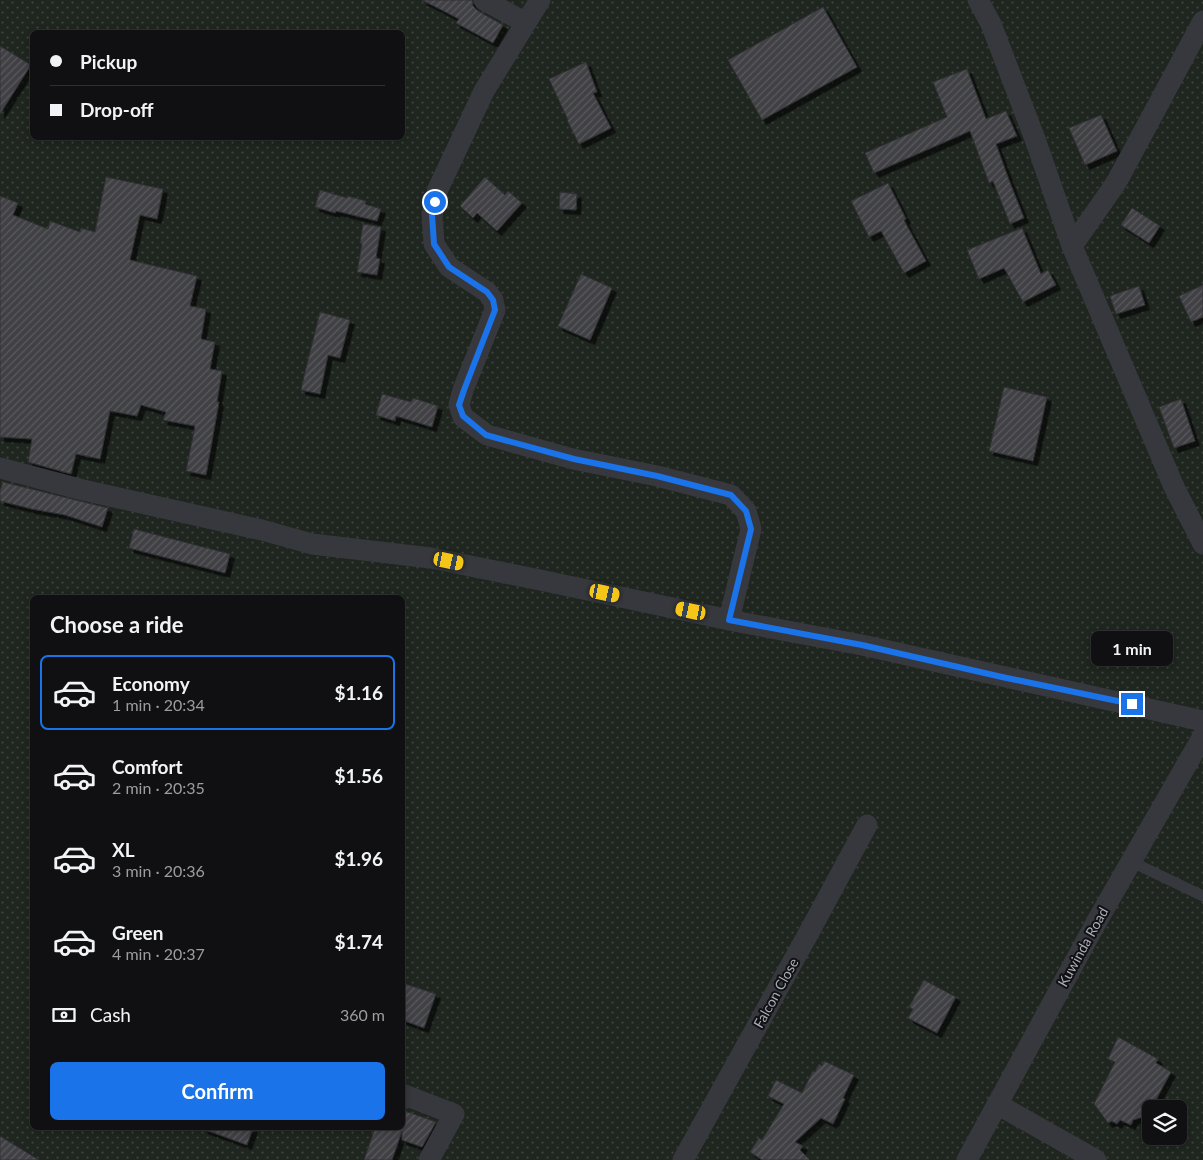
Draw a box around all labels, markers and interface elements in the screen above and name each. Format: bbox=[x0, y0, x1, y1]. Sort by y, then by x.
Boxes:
text: Pickup bbox=[80, 50, 137, 73]
text: Drop-off bbox=[80, 98, 154, 121]
route start bbox=[424, 191, 446, 213]
car bbox=[432, 551, 465, 571]
car bbox=[588, 583, 621, 603]
car bbox=[674, 601, 707, 621]
text: Choose a ride bbox=[50, 611, 184, 638]
callout: 1 min bbox=[1091, 632, 1173, 666]
text: 1 min bbox=[1112, 639, 1152, 658]
icon: car bbox=[52, 670, 97, 715]
text: Economy bbox=[112, 672, 190, 695]
text: $1.16 bbox=[334, 681, 383, 704]
route end bbox=[1121, 693, 1143, 715]
text: 1 min · 20:34 bbox=[112, 695, 205, 714]
icon: car bbox=[52, 753, 97, 798]
text: Comfort bbox=[112, 755, 183, 778]
text: $1.56 bbox=[334, 764, 383, 787]
text: 2 min · 20:35 bbox=[112, 778, 205, 797]
icon: car bbox=[52, 836, 97, 881]
text: XL bbox=[112, 838, 135, 861]
text: $1.96 bbox=[334, 847, 383, 870]
text: 3 min · 20:36 bbox=[112, 861, 205, 880]
street label: Kuwinda Road bbox=[1054, 904, 1111, 990]
icon: car bbox=[52, 919, 97, 964]
text: Green bbox=[112, 921, 163, 944]
text: $1.74 bbox=[334, 930, 383, 953]
text: 4 min · 20:37 bbox=[112, 944, 205, 963]
street label: Falcon Close bbox=[749, 955, 802, 1031]
icon: cash bbox=[50, 1001, 78, 1029]
text: Cash bbox=[90, 1003, 131, 1026]
text: 360 m bbox=[340, 1005, 385, 1024]
button: Confirm bbox=[50, 1062, 385, 1120]
map controls bbox=[1142, 1100, 1187, 1145]
button: layers bbox=[1142, 1100, 1187, 1145]

